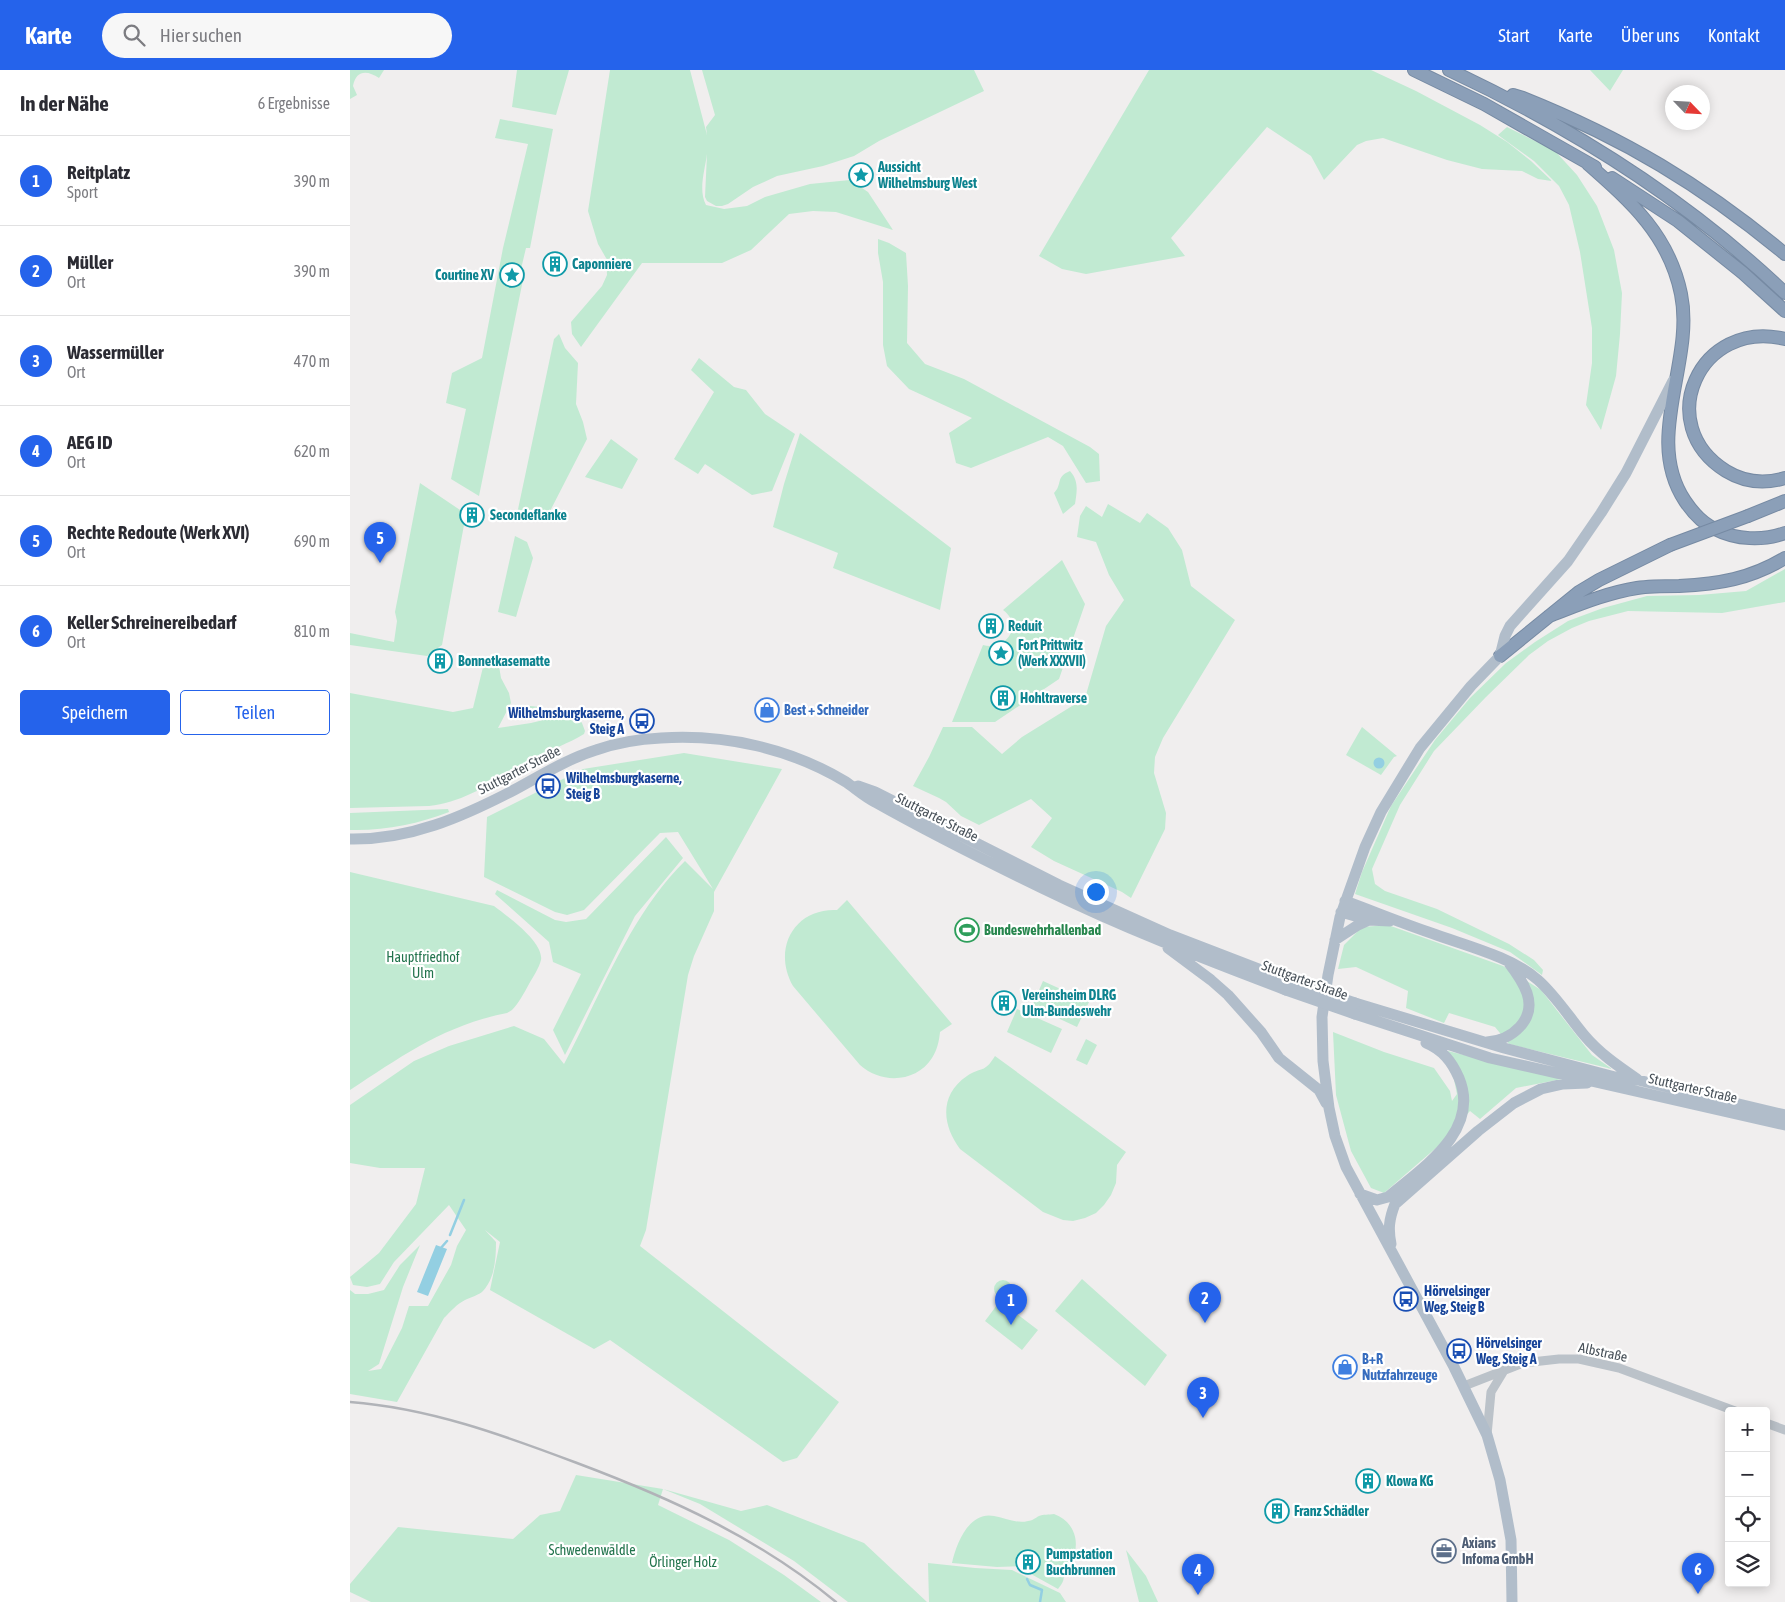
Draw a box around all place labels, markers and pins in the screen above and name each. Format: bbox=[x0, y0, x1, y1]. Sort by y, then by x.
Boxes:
place label: Aussicht Wilhelmsburg West bbox=[877, 159, 977, 191]
place icon: Aussicht Wilhelmsburg West bbox=[848, 162, 874, 188]
building icon: Caponniere bbox=[542, 251, 568, 277]
place label: Caponniere bbox=[572, 256, 632, 272]
place icon: Courtine XV bbox=[499, 262, 525, 288]
place label: Courtine XV bbox=[435, 267, 494, 283]
building icon: Secondeflanke bbox=[459, 502, 485, 528]
place label: Secondeflanke bbox=[490, 507, 567, 523]
pin: 5 bbox=[364, 522, 396, 563]
building icon: Reduit bbox=[978, 613, 1004, 639]
place label: Reduit bbox=[1008, 618, 1042, 634]
place label: Fort Prittwitz (Werk XXXVII) bbox=[1018, 637, 1086, 669]
place icon: Fort Prittwitz (Werk XXXVII) bbox=[988, 640, 1014, 666]
building icon: Bonnetkasematte bbox=[427, 648, 453, 674]
place label: Bonnetkasematte bbox=[458, 653, 550, 669]
building icon: Hohltraverse bbox=[990, 685, 1016, 711]
place label: Hohltraverse bbox=[1020, 690, 1087, 706]
shop icon: Best + Schneider bbox=[754, 697, 780, 723]
place label: Best + Schneider bbox=[784, 702, 869, 718]
place label: Wilhelmsburgkaserne, Steig A bbox=[507, 705, 625, 737]
bus stop icon: Wilhelmsburgkaserne, Steig A bbox=[629, 708, 655, 734]
place label: Wilhelmsburgkaserne, Steig B bbox=[565, 770, 682, 802]
bus stop icon: Wilhelmsburgkaserne, Steig B bbox=[535, 773, 561, 799]
sports icon: Bundeswehrhallenbad bbox=[954, 917, 980, 943]
place label: Bundeswehrhallenbad bbox=[984, 922, 1101, 938]
place label: Vereinsheim DLRG Ulm-Bundeswehr bbox=[1021, 987, 1117, 1019]
building icon: Vereinsheim DLRG Ulm-Bundeswehr bbox=[991, 990, 1017, 1016]
pin: 2 bbox=[1189, 1282, 1221, 1323]
place label: Hörvelsinger Weg, Steig B bbox=[1423, 1283, 1491, 1315]
pin: 1 bbox=[995, 1284, 1027, 1325]
bus stop icon: Hörvelsinger Weg, Steig B bbox=[1393, 1286, 1419, 1312]
place label: Hörvelsinger Weg, Steig A bbox=[1475, 1335, 1543, 1367]
bus stop icon: Hörvelsinger Weg, Steig A bbox=[1446, 1338, 1472, 1364]
place label: B+R Nutzfahrzeuge bbox=[1362, 1351, 1438, 1383]
shop icon: B+R Nutzfahrzeuge bbox=[1332, 1354, 1358, 1380]
pin: 3 bbox=[1187, 1377, 1219, 1418]
building icon: Klowa KG bbox=[1355, 1468, 1381, 1494]
place label: Klowa KG bbox=[1386, 1473, 1434, 1489]
building icon: Franz Schädler bbox=[1264, 1498, 1290, 1524]
place label: Franz Schädler bbox=[1294, 1503, 1369, 1519]
place label: Axians Infoma GmbH bbox=[1461, 1535, 1534, 1567]
office icon: Axians Infoma GmbH bbox=[1431, 1538, 1457, 1564]
place label: Pumpstation Buchbrunnen bbox=[1046, 1546, 1116, 1578]
building icon: Pumpstation Buchbrunnen bbox=[1015, 1549, 1041, 1575]
pin: 6 bbox=[1682, 1553, 1714, 1594]
pin: 4 bbox=[1182, 1554, 1214, 1595]

